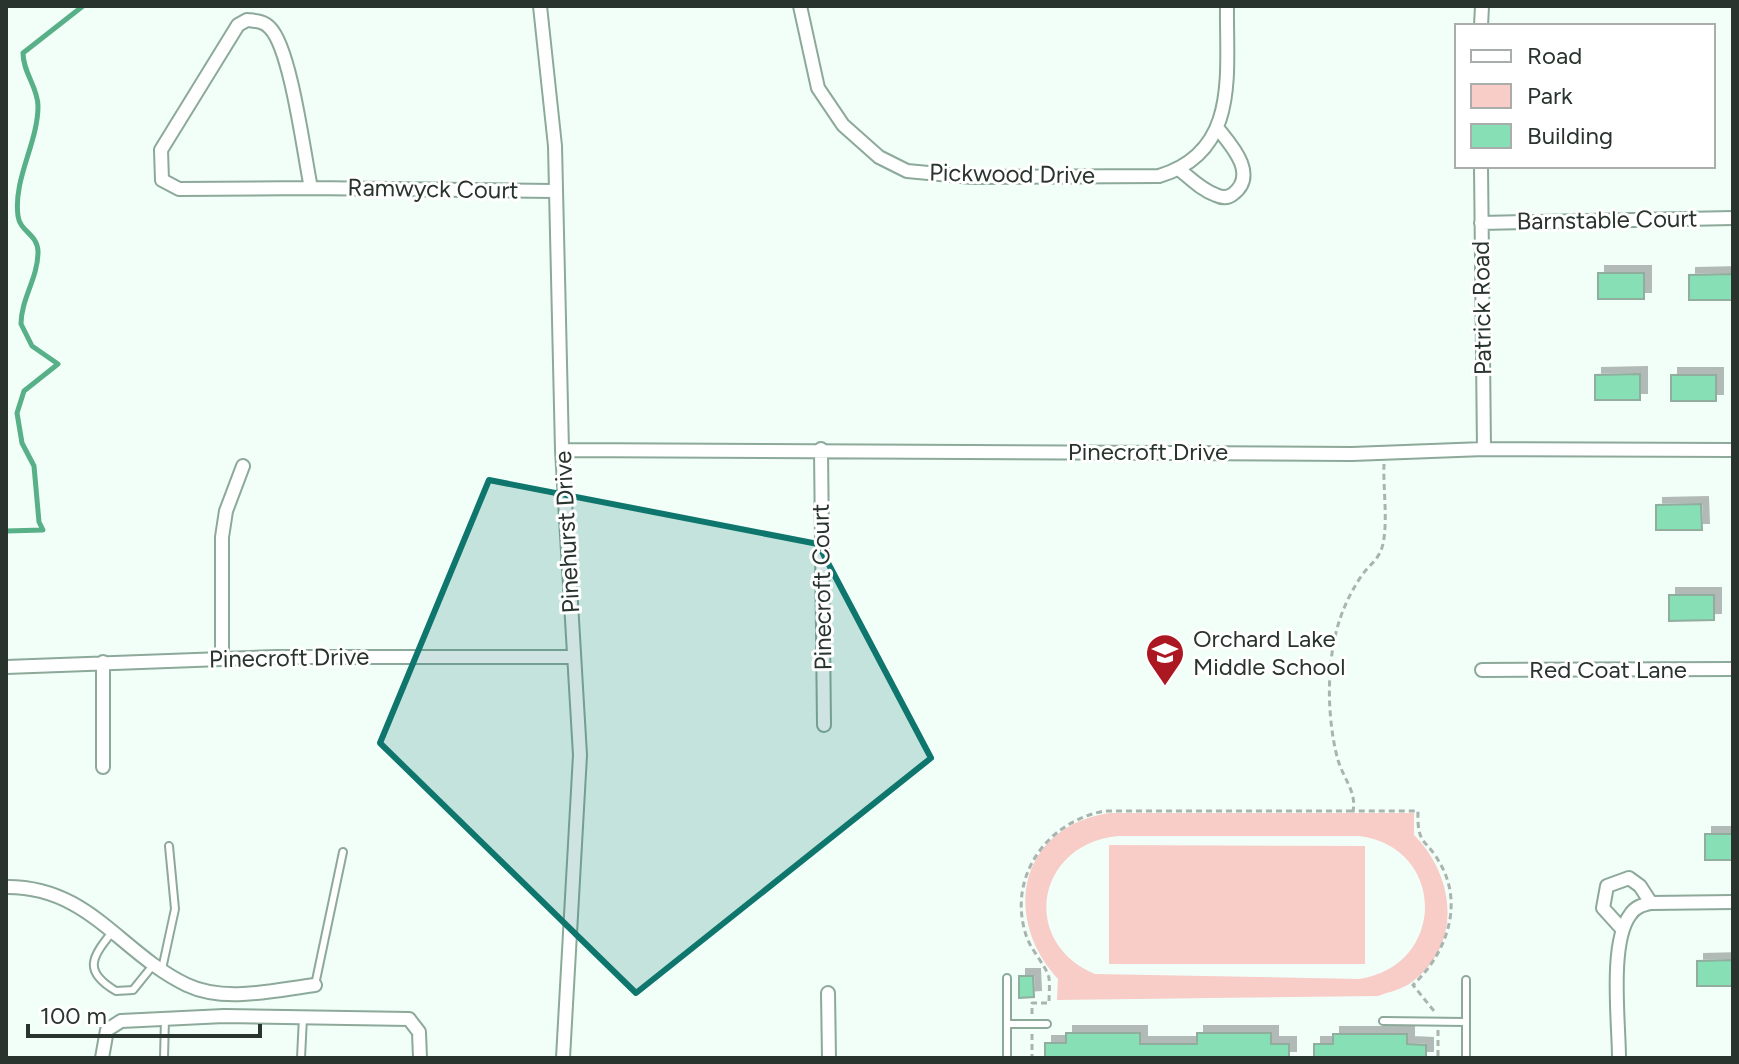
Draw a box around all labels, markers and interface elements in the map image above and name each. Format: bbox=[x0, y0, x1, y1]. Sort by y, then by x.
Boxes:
legend bbox=[1455, 24, 1715, 168]
text: Road bbox=[1527, 41, 1582, 70]
text: Park bbox=[1527, 81, 1573, 110]
text: Building bbox=[1527, 121, 1613, 150]
street label: Pickwood Drive bbox=[929, 158, 1095, 189]
street label: Ramwyck Court bbox=[347, 173, 519, 204]
street label: Barnstable Court bbox=[1516, 203, 1698, 236]
street label: Patrick Road bbox=[1466, 241, 1497, 375]
street label: Pinecroft Drive bbox=[1068, 437, 1228, 466]
street label: Pinehurst Drive bbox=[548, 450, 585, 614]
street label: Pinecroft Court bbox=[806, 503, 837, 671]
place label: Orchard Lake Middle School bbox=[1193, 624, 1346, 681]
school or university icon: Orchard Lake Middle School bbox=[1144, 632, 1186, 687]
street label: Pinecroft Drive bbox=[209, 642, 369, 673]
street label: Red Coat Lane bbox=[1529, 655, 1687, 684]
scale bar bbox=[28, 988, 260, 1038]
text: 100 m bbox=[40, 1001, 107, 1030]

